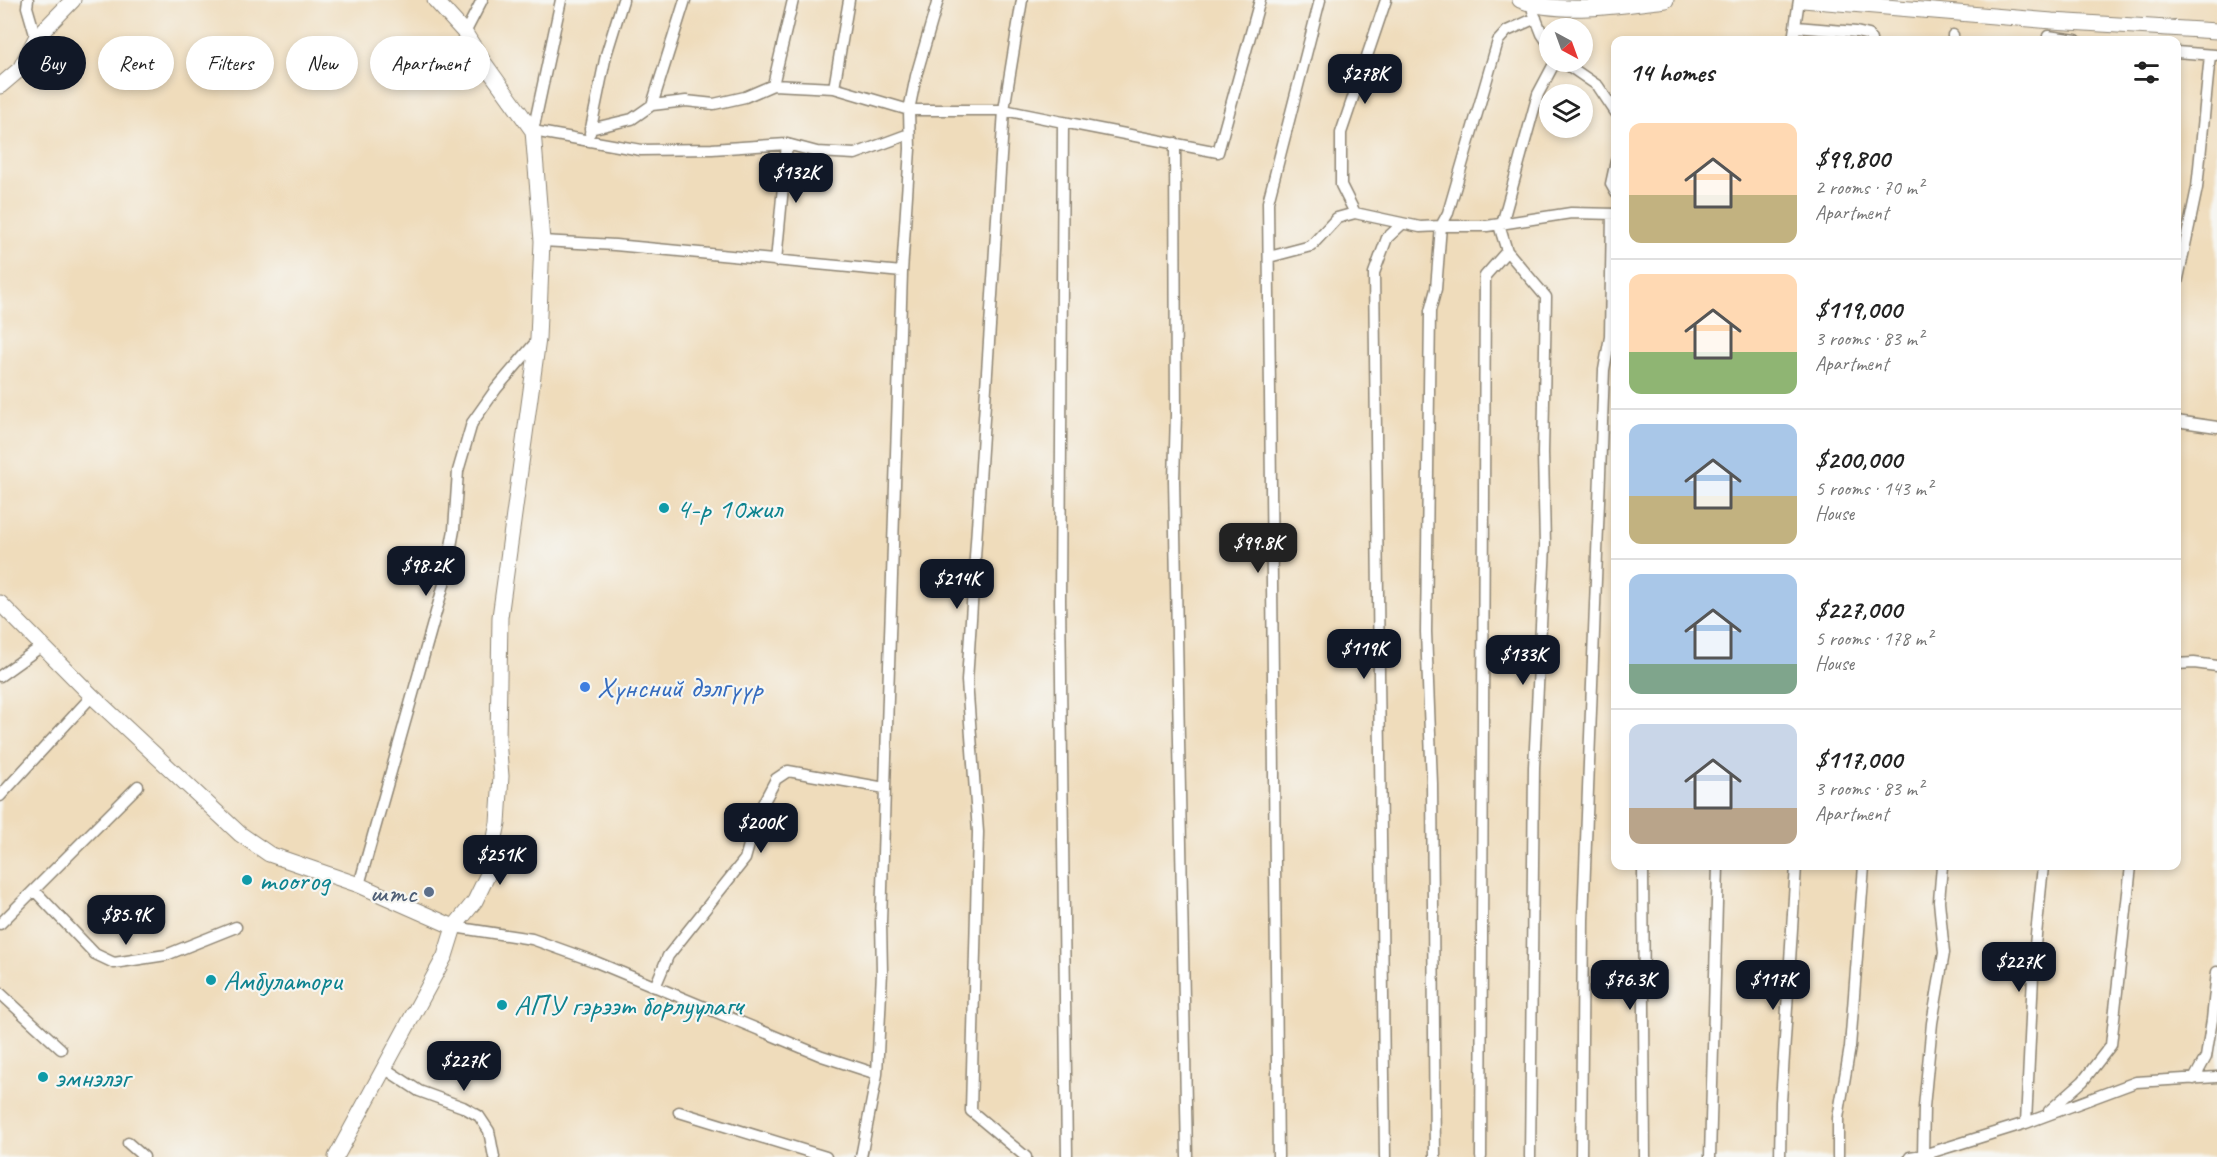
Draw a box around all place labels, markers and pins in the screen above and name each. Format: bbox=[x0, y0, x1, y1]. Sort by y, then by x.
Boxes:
pin: $278K bbox=[1323, 54, 1407, 105]
pin: $132K bbox=[754, 153, 838, 204]
place label: 4-р 10жил bbox=[676, 489, 784, 527]
marker: 4-р 10жил bbox=[657, 501, 671, 515]
pin: $99.8K bbox=[1209, 523, 1307, 574]
pin: $98.2K bbox=[377, 546, 475, 597]
pin: $214K bbox=[915, 559, 999, 610]
pin: $119K bbox=[1322, 629, 1406, 680]
pin: $133K bbox=[1481, 635, 1565, 686]
place label: Хүнсний дэлгүүр bbox=[597, 668, 764, 706]
marker: Хүнсний дэлгүүр bbox=[578, 680, 592, 694]
pin: $200K bbox=[719, 803, 803, 854]
pin: $251K bbox=[458, 835, 542, 886]
place label: moorog bbox=[259, 861, 332, 899]
marker: moorog bbox=[240, 873, 254, 887]
place label: штс bbox=[370, 873, 418, 911]
marker: штс bbox=[422, 885, 436, 899]
pin: $85.9K bbox=[77, 895, 175, 946]
pin: $227K bbox=[1977, 942, 2061, 993]
pin: $76.3K bbox=[1581, 960, 1679, 1011]
pin: $117K bbox=[1731, 960, 1815, 1011]
place label: Амбулатори bbox=[223, 961, 344, 999]
marker: Амбулатори bbox=[204, 973, 218, 987]
place label: АПУ гэрээт борлуулагч bbox=[514, 986, 746, 1024]
marker: АПУ гэрээт борлуулагч bbox=[495, 998, 509, 1012]
pin: $227K bbox=[422, 1041, 506, 1092]
place label: эмнэлэг bbox=[55, 1058, 133, 1096]
marker: эмнэлэг bbox=[36, 1070, 50, 1084]

